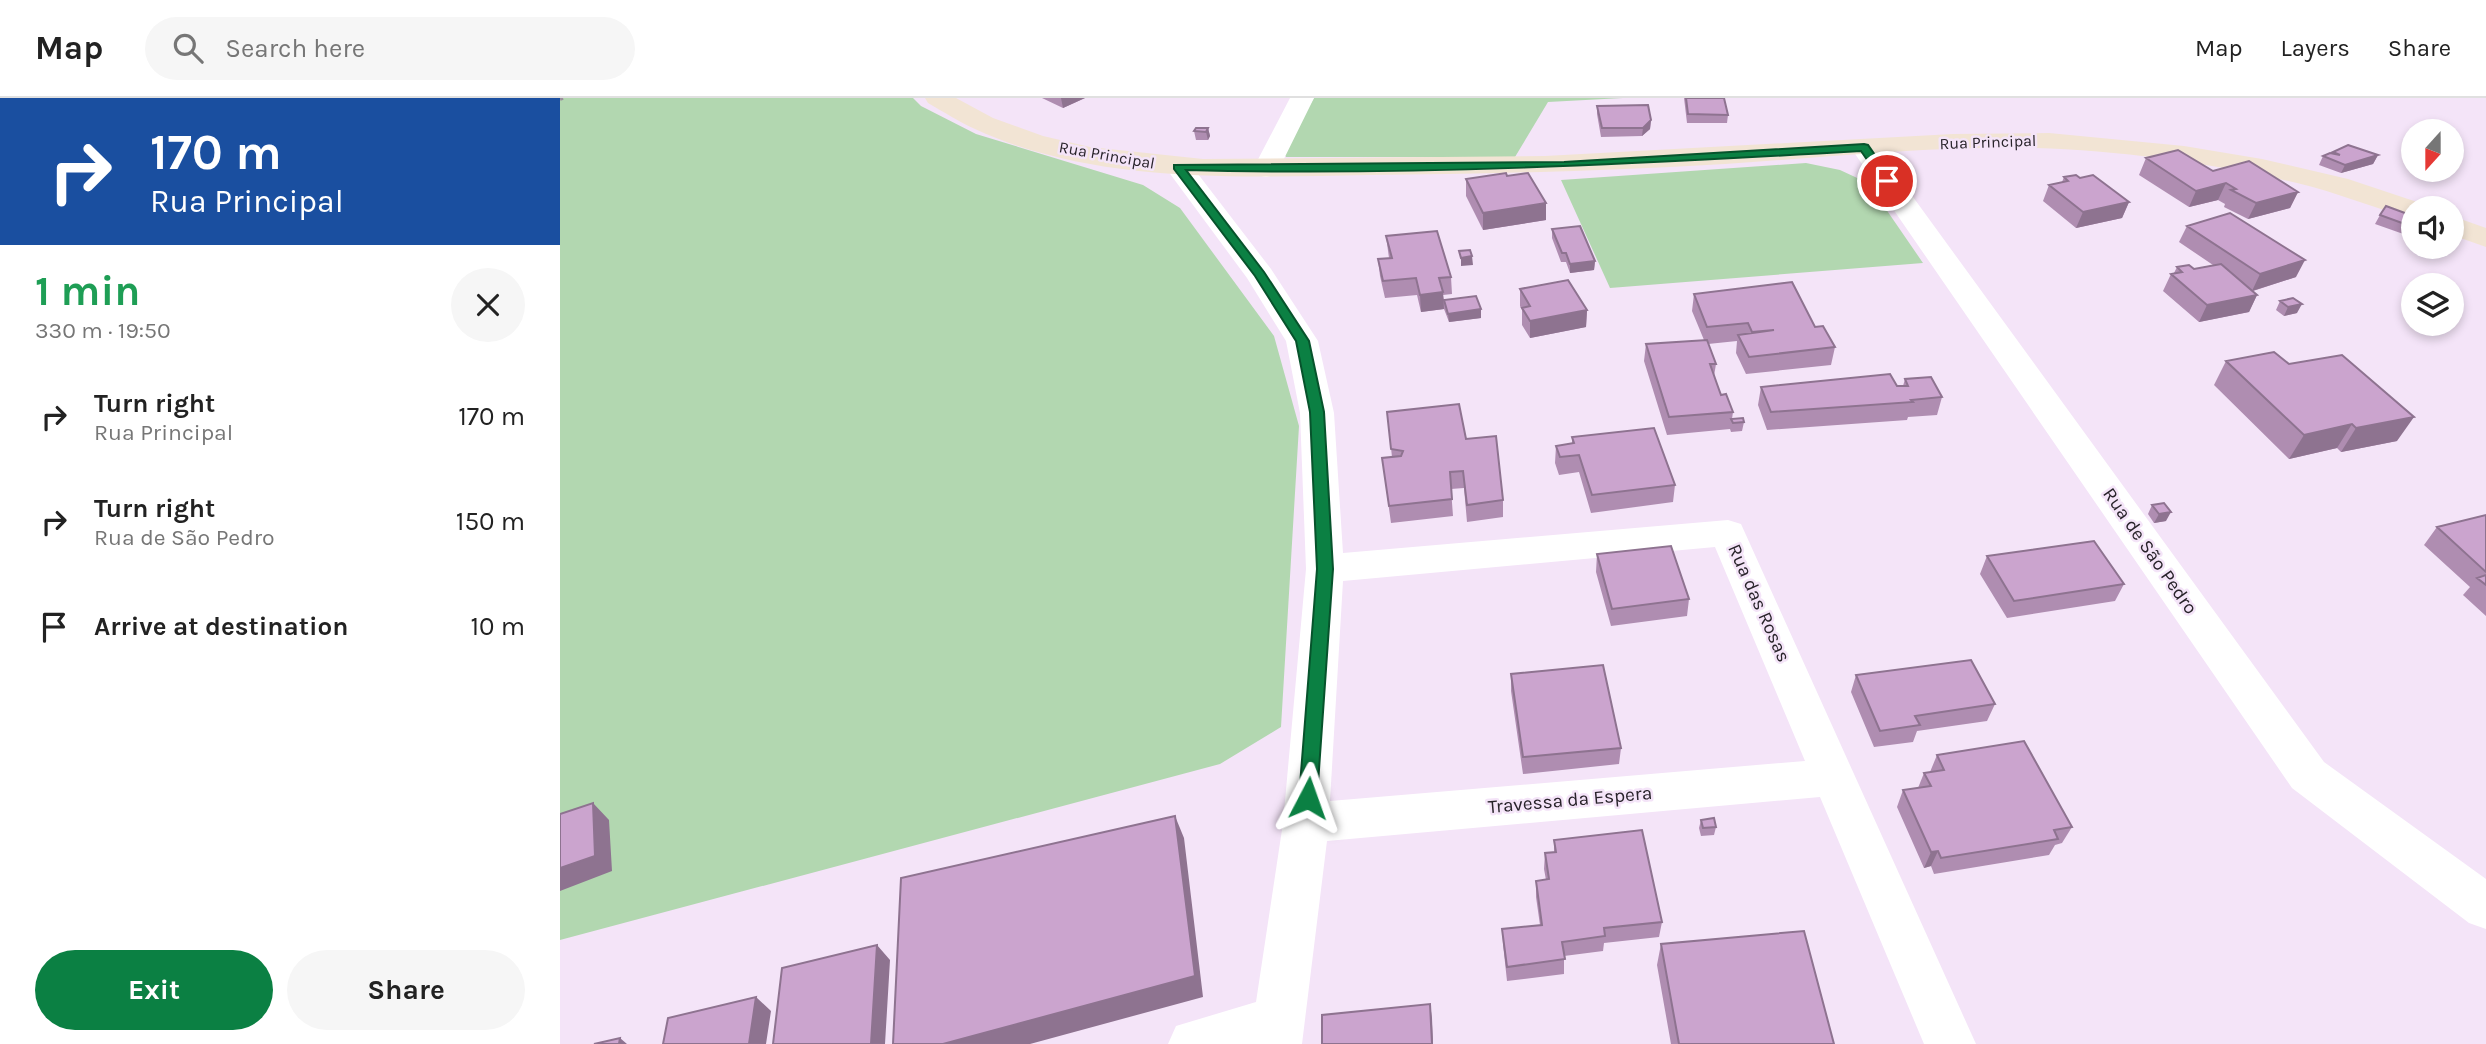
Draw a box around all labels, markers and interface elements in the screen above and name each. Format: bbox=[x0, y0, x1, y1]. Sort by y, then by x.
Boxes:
search box bbox=[145, 17, 635, 80]
text: Map bbox=[35, 29, 103, 67]
icon: search bbox=[169, 29, 207, 67]
text: Search here bbox=[225, 33, 365, 64]
text: Map bbox=[2195, 34, 2243, 62]
text: Layers bbox=[2281, 34, 2350, 62]
text: Share bbox=[2388, 34, 2451, 62]
north arrow bbox=[2401, 119, 2464, 182]
map controls bbox=[2401, 119, 2464, 336]
text: 170 m bbox=[150, 124, 282, 181]
icon: right bbox=[35, 126, 126, 217]
street label: Rua Principal bbox=[1939, 131, 2037, 153]
street label: Rua Principal bbox=[1058, 137, 1156, 173]
pin bbox=[1857, 151, 1917, 211]
icon: arrive bbox=[1868, 162, 1906, 200]
text: Rua Principal bbox=[150, 183, 344, 220]
button: sound bbox=[2401, 196, 2464, 259]
text: 1 min bbox=[35, 266, 140, 316]
button: close bbox=[451, 268, 525, 342]
button: layers bbox=[2401, 273, 2464, 336]
text: 330 m · 19:50 bbox=[35, 317, 171, 344]
text: Turn right bbox=[94, 388, 215, 419]
icon: right bbox=[35, 398, 73, 436]
text: 170 m bbox=[458, 401, 525, 432]
text: Rua Principal bbox=[94, 419, 233, 446]
street label: Rua de São Pedro bbox=[2098, 484, 2202, 618]
text: Turn right bbox=[94, 493, 215, 524]
icon: right bbox=[35, 503, 73, 541]
text: 150 m bbox=[456, 506, 525, 537]
text: Rua de São Pedro bbox=[94, 524, 275, 551]
street label: Rua das Rosas bbox=[1723, 541, 1795, 665]
icon: arrive bbox=[35, 608, 73, 646]
text: Arrive at destination bbox=[94, 611, 348, 642]
text: 10 m bbox=[470, 611, 525, 642]
position arrow bbox=[1271, 761, 1345, 835]
street label: Travessa da Espera bbox=[1487, 782, 1653, 818]
button: Exit bbox=[35, 950, 273, 1030]
button: Share bbox=[287, 950, 525, 1030]

